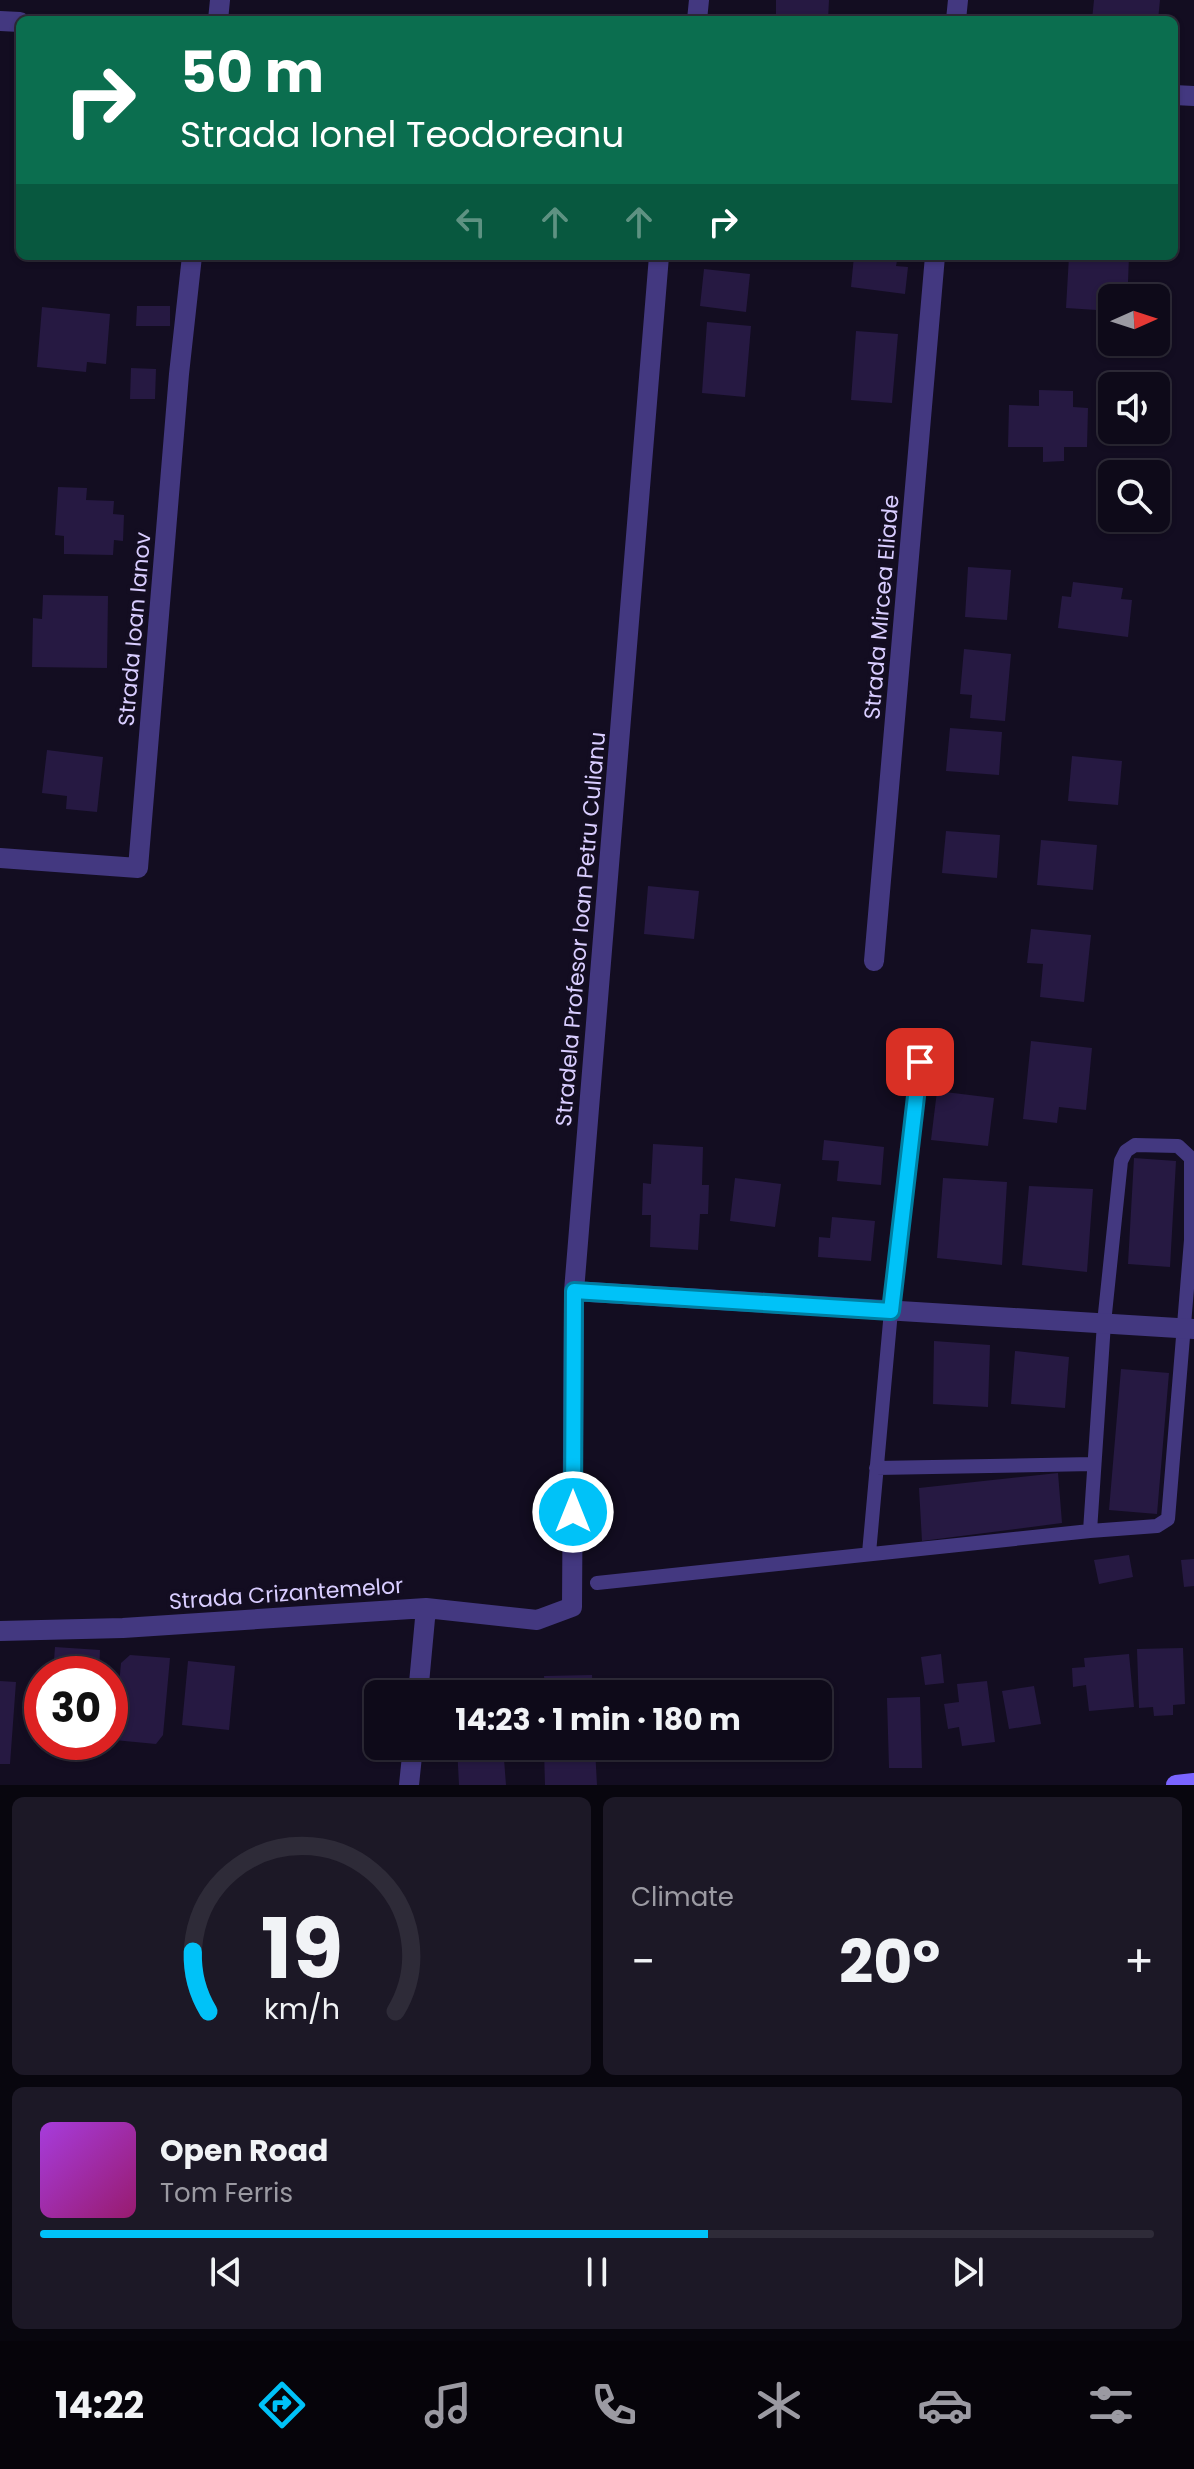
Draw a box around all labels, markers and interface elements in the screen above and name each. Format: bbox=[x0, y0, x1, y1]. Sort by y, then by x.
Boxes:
text: 50 m bbox=[180, 33, 324, 112]
icon: right bbox=[48, 48, 152, 152]
text: Strada Ionel Teodoreanu bbox=[180, 109, 624, 160]
icon: left bbox=[449, 200, 493, 244]
icon: ahead bbox=[533, 200, 577, 244]
icon: ahead bbox=[617, 200, 661, 244]
icon: right bbox=[701, 200, 745, 244]
north arrow bbox=[1098, 284, 1170, 356]
map controls bbox=[1098, 284, 1170, 532]
button: sound bbox=[1098, 372, 1170, 444]
button: search bbox=[1098, 460, 1170, 532]
street label: Strada Mircea Eliade bbox=[856, 493, 907, 721]
street label: Strada Ioan Ianov bbox=[111, 530, 158, 727]
street label: Stradela Profesor Ioan Petru Culianu bbox=[548, 730, 613, 1128]
pin bbox=[886, 1028, 954, 1096]
icon: arrive bbox=[898, 1040, 942, 1084]
position arrow bbox=[531, 1470, 615, 1554]
street label: Strada Crizantemelor bbox=[168, 1570, 404, 1617]
speed limit sign: 30 bbox=[24, 1656, 128, 1760]
text: 14:23 · 1 min · 180 m bbox=[455, 1698, 741, 1741]
text: Climate bbox=[631, 1879, 734, 1915]
text: 19 bbox=[260, 1891, 343, 2007]
text: 20° bbox=[839, 1920, 940, 2004]
text: − bbox=[631, 1931, 655, 1992]
text: + bbox=[1124, 1931, 1154, 1992]
text: km/h bbox=[263, 1989, 340, 2029]
text: Open Road bbox=[160, 2129, 328, 2172]
text: Tom Ferris bbox=[160, 2175, 293, 2211]
icon: previous bbox=[204, 2250, 248, 2294]
icon: pause bbox=[575, 2250, 619, 2294]
icon: next bbox=[946, 2250, 990, 2294]
icon: directions bbox=[254, 2377, 310, 2433]
icon: music bbox=[420, 2377, 476, 2433]
icon: phone bbox=[586, 2377, 642, 2433]
icon: climate bbox=[751, 2377, 807, 2433]
icon: car bbox=[917, 2377, 973, 2433]
icon: filters bbox=[1083, 2377, 1139, 2433]
text: 14:22 bbox=[55, 2380, 144, 2431]

